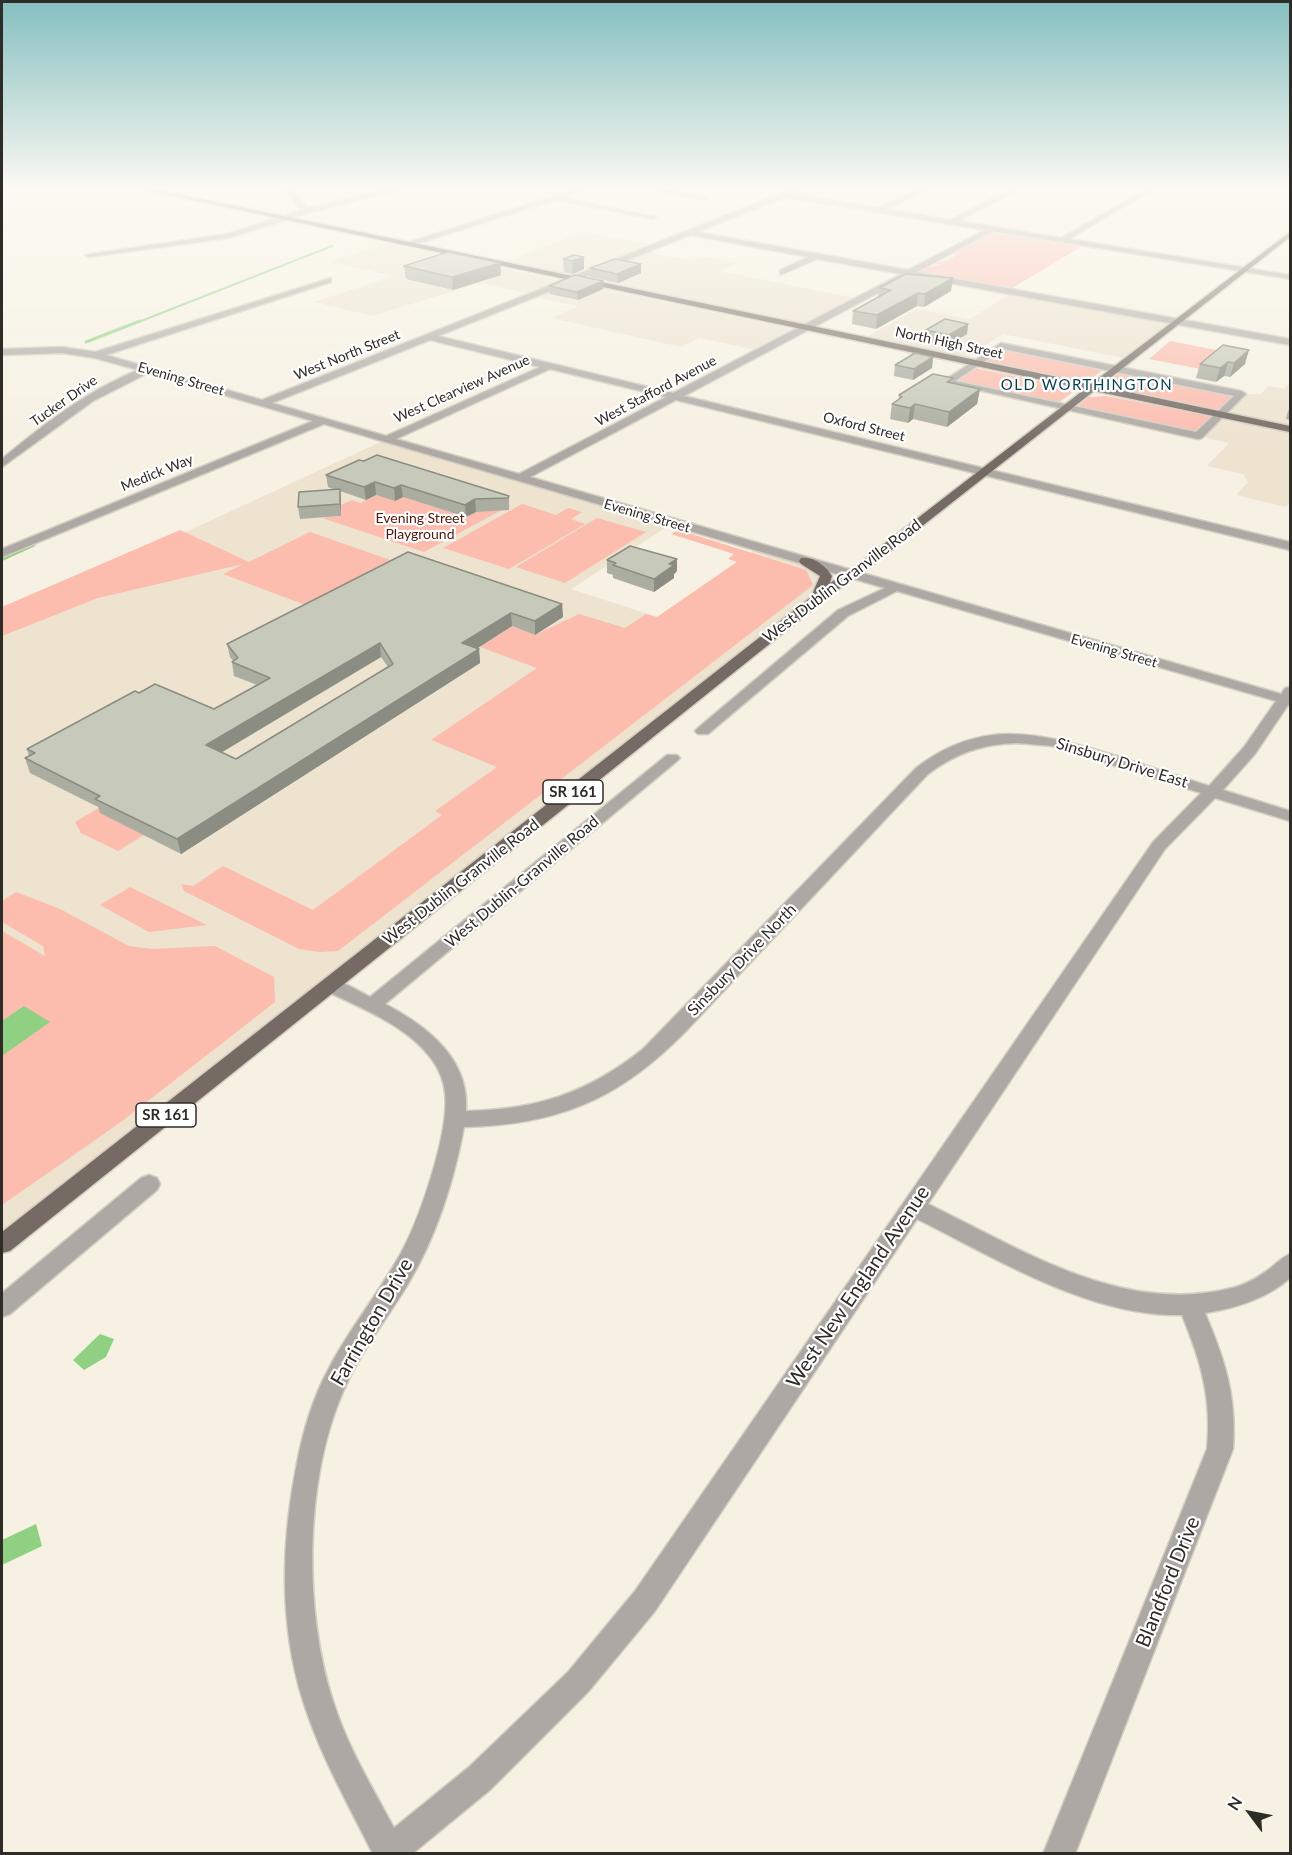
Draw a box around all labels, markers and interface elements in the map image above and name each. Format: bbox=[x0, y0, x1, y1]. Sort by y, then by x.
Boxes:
street label: North High Street bbox=[894, 323, 1004, 363]
street label: West North Street bbox=[292, 326, 402, 384]
street label: West Clearview Avenue bbox=[392, 351, 532, 427]
street label: West Stafford Avenue bbox=[593, 352, 719, 430]
street label: Evening Street bbox=[136, 359, 226, 399]
street label: Tucker Drive bbox=[27, 372, 101, 430]
district label: OLD WORTHINGTON bbox=[1001, 376, 1173, 394]
street label: Oxford Street bbox=[821, 409, 907, 445]
street label: Medick Way bbox=[118, 451, 196, 495]
street label: Evening Street bbox=[602, 496, 692, 536]
park label: Evening Street Playground bbox=[376, 510, 464, 542]
street label: West Dublin Granville Road bbox=[759, 515, 925, 647]
street label: Evening Street bbox=[1069, 631, 1159, 671]
street label: Sinsbury Drive East bbox=[1054, 734, 1190, 792]
road number: SR 161 bbox=[543, 780, 603, 804]
street label: West Dublin-Granville Road bbox=[441, 812, 603, 952]
street label: West Dublin Granville Road bbox=[379, 815, 543, 949]
street label: Sinsbury Drive North bbox=[684, 900, 800, 1020]
road number: SR 161 bbox=[136, 1103, 196, 1127]
street label: West New England Avenue bbox=[781, 1181, 935, 1393]
street label: Farrington Drive bbox=[326, 1254, 418, 1390]
street label: Blandford Drive bbox=[1131, 1513, 1205, 1651]
north arrow bbox=[1220, 1783, 1280, 1843]
text: N bbox=[1223, 1793, 1246, 1813]

